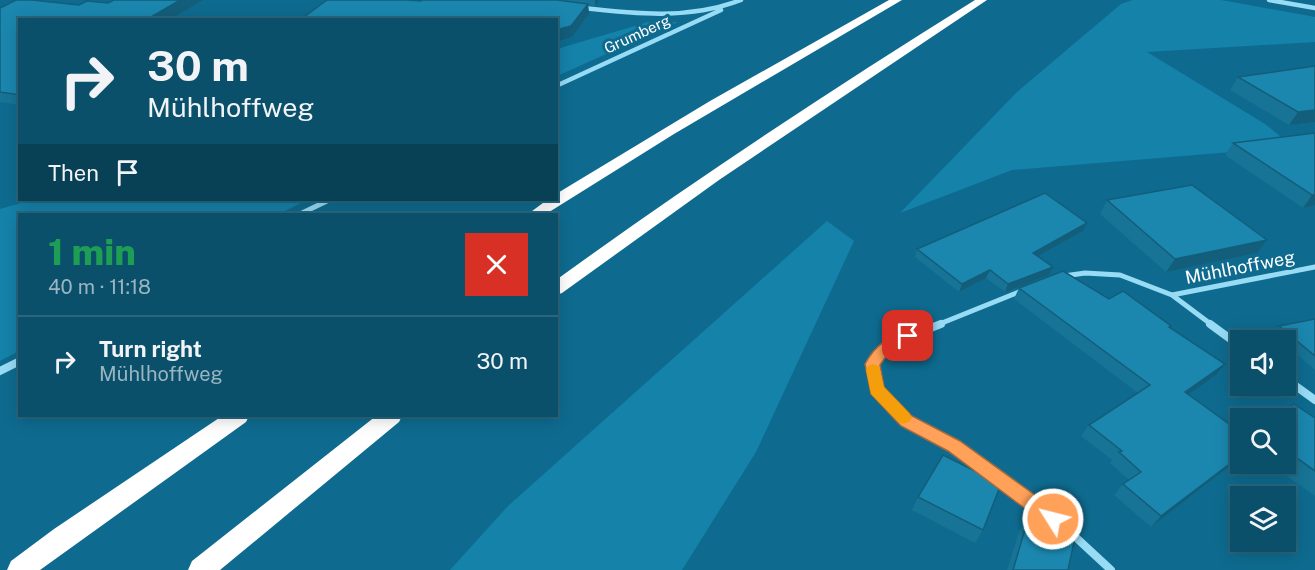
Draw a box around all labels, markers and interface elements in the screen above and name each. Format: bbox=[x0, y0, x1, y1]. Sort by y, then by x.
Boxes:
street label: Grumberg bbox=[601, 11, 673, 57]
text: 30 m bbox=[147, 41, 249, 90]
icon: right bbox=[48, 42, 126, 120]
text: Mühlhoffweg bbox=[147, 91, 314, 123]
icon: arrive bbox=[111, 156, 144, 189]
text: Then bbox=[48, 160, 99, 186]
text: 1 min bbox=[48, 231, 136, 273]
button: close bbox=[465, 233, 528, 296]
street label: Mühlhoffweg bbox=[1183, 246, 1297, 288]
text: 40 m · 11:18 bbox=[48, 275, 151, 299]
pin bbox=[882, 310, 933, 361]
icon: arrive bbox=[891, 319, 924, 352]
map controls bbox=[1230, 330, 1296, 552]
button: sound bbox=[1230, 330, 1296, 396]
text: Turn right bbox=[99, 336, 202, 362]
icon: right bbox=[48, 345, 81, 378]
text: 30 m bbox=[476, 348, 528, 374]
text: Mühlhoffweg bbox=[99, 362, 223, 386]
button: search bbox=[1230, 408, 1296, 474]
button: layers bbox=[1230, 486, 1296, 552]
position arrow bbox=[1021, 487, 1085, 551]

